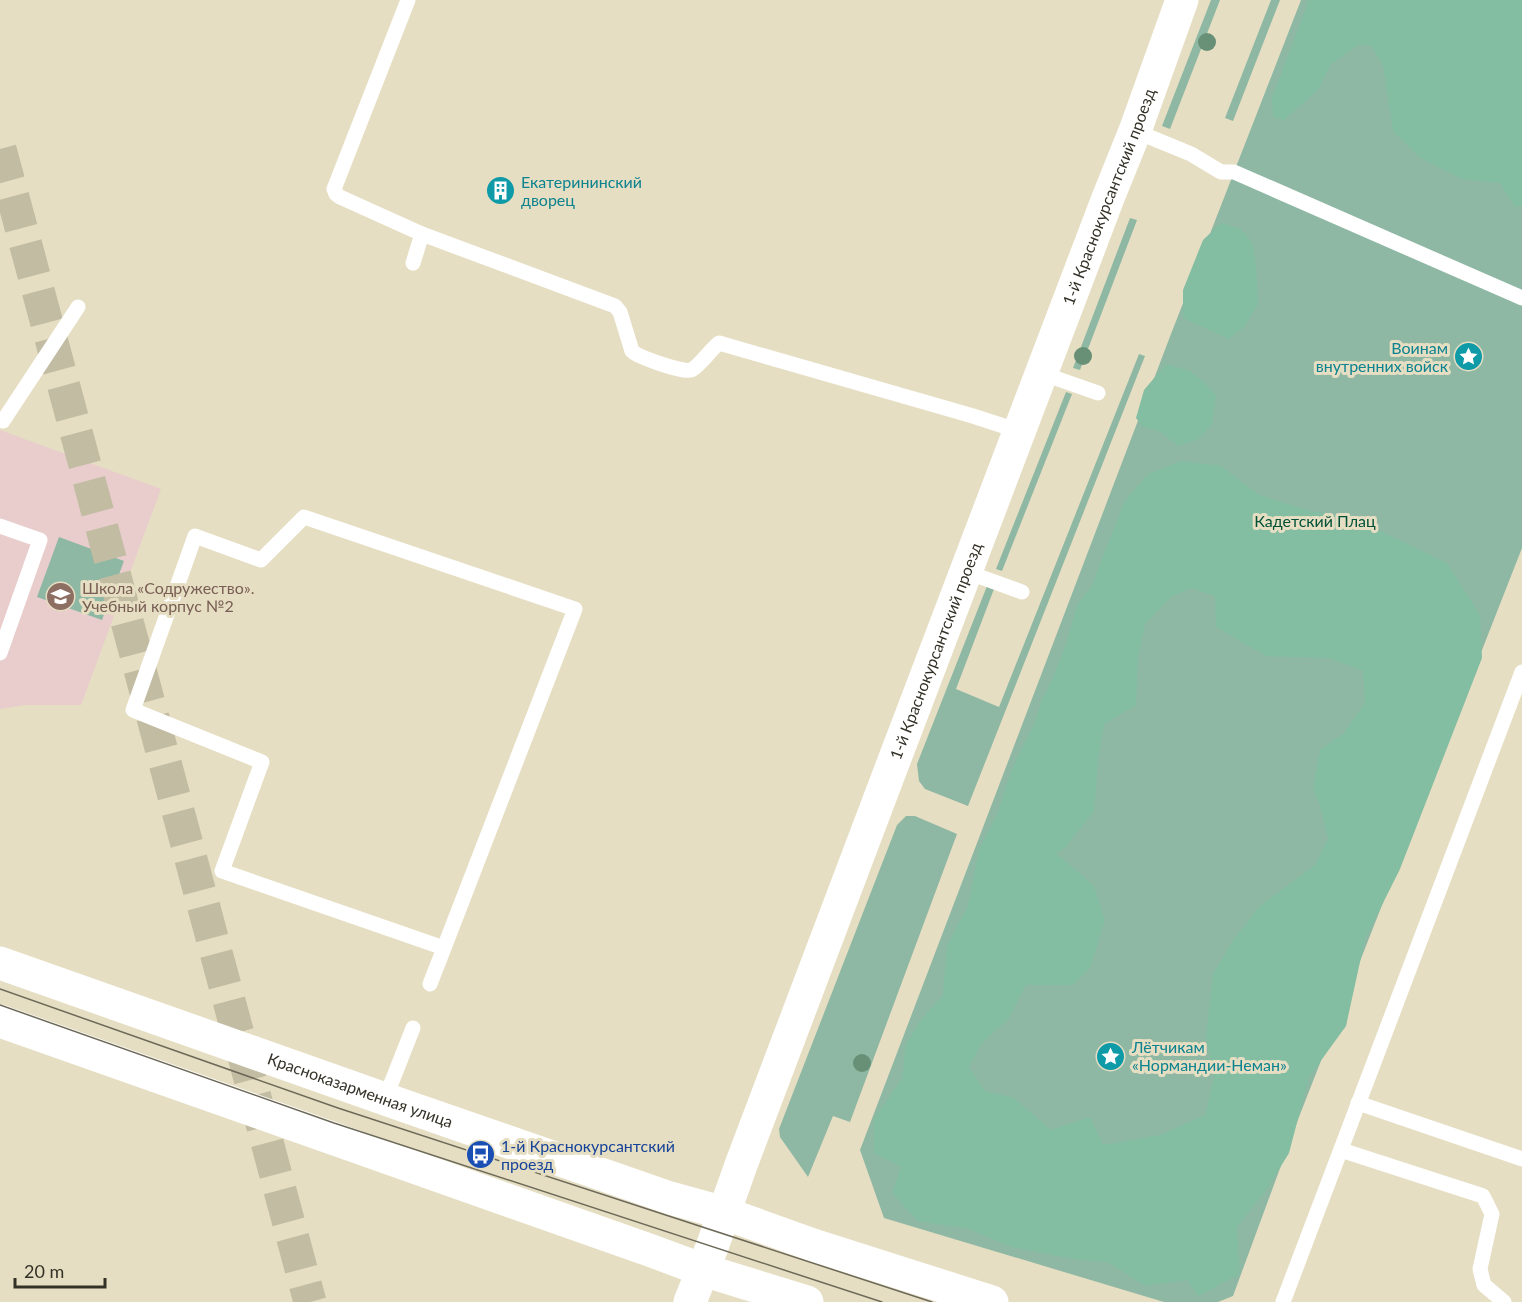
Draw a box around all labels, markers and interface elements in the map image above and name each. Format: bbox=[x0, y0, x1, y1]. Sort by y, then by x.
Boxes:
street label: 1-й Краснокурсантский проезд bbox=[1058, 86, 1159, 308]
place label: Екатерининский дворец bbox=[521, 172, 642, 209]
building icon: Екатерининский дворец bbox=[484, 175, 516, 207]
place label: Воинам внутренних войск bbox=[1316, 338, 1449, 375]
place icon: Воинам внутренних войск bbox=[1453, 341, 1485, 373]
park label: Кадетский Плац bbox=[1254, 511, 1376, 530]
street label: 1-й Краснокурсантский проезд bbox=[885, 539, 985, 762]
place label: Школа «Содружество». Учебный корпус №2 bbox=[82, 578, 254, 615]
school or university icon: Школа «Содружество». Учебный корпус №2 bbox=[45, 581, 77, 613]
place label: Лётчикам «Нормандии-Неман» bbox=[1131, 1037, 1287, 1074]
place icon: Лётчикам «Нормандии-Неман» bbox=[1095, 1040, 1127, 1072]
street label: Красноказарменная улица bbox=[265, 1048, 456, 1131]
place label: 1-й Краснокурсантский проезд bbox=[501, 1136, 675, 1173]
bus stop icon: 1-й Краснокурсантский проезд bbox=[464, 1139, 496, 1171]
scale bar bbox=[15, 1251, 105, 1289]
text: 20 m bbox=[24, 1260, 64, 1282]

